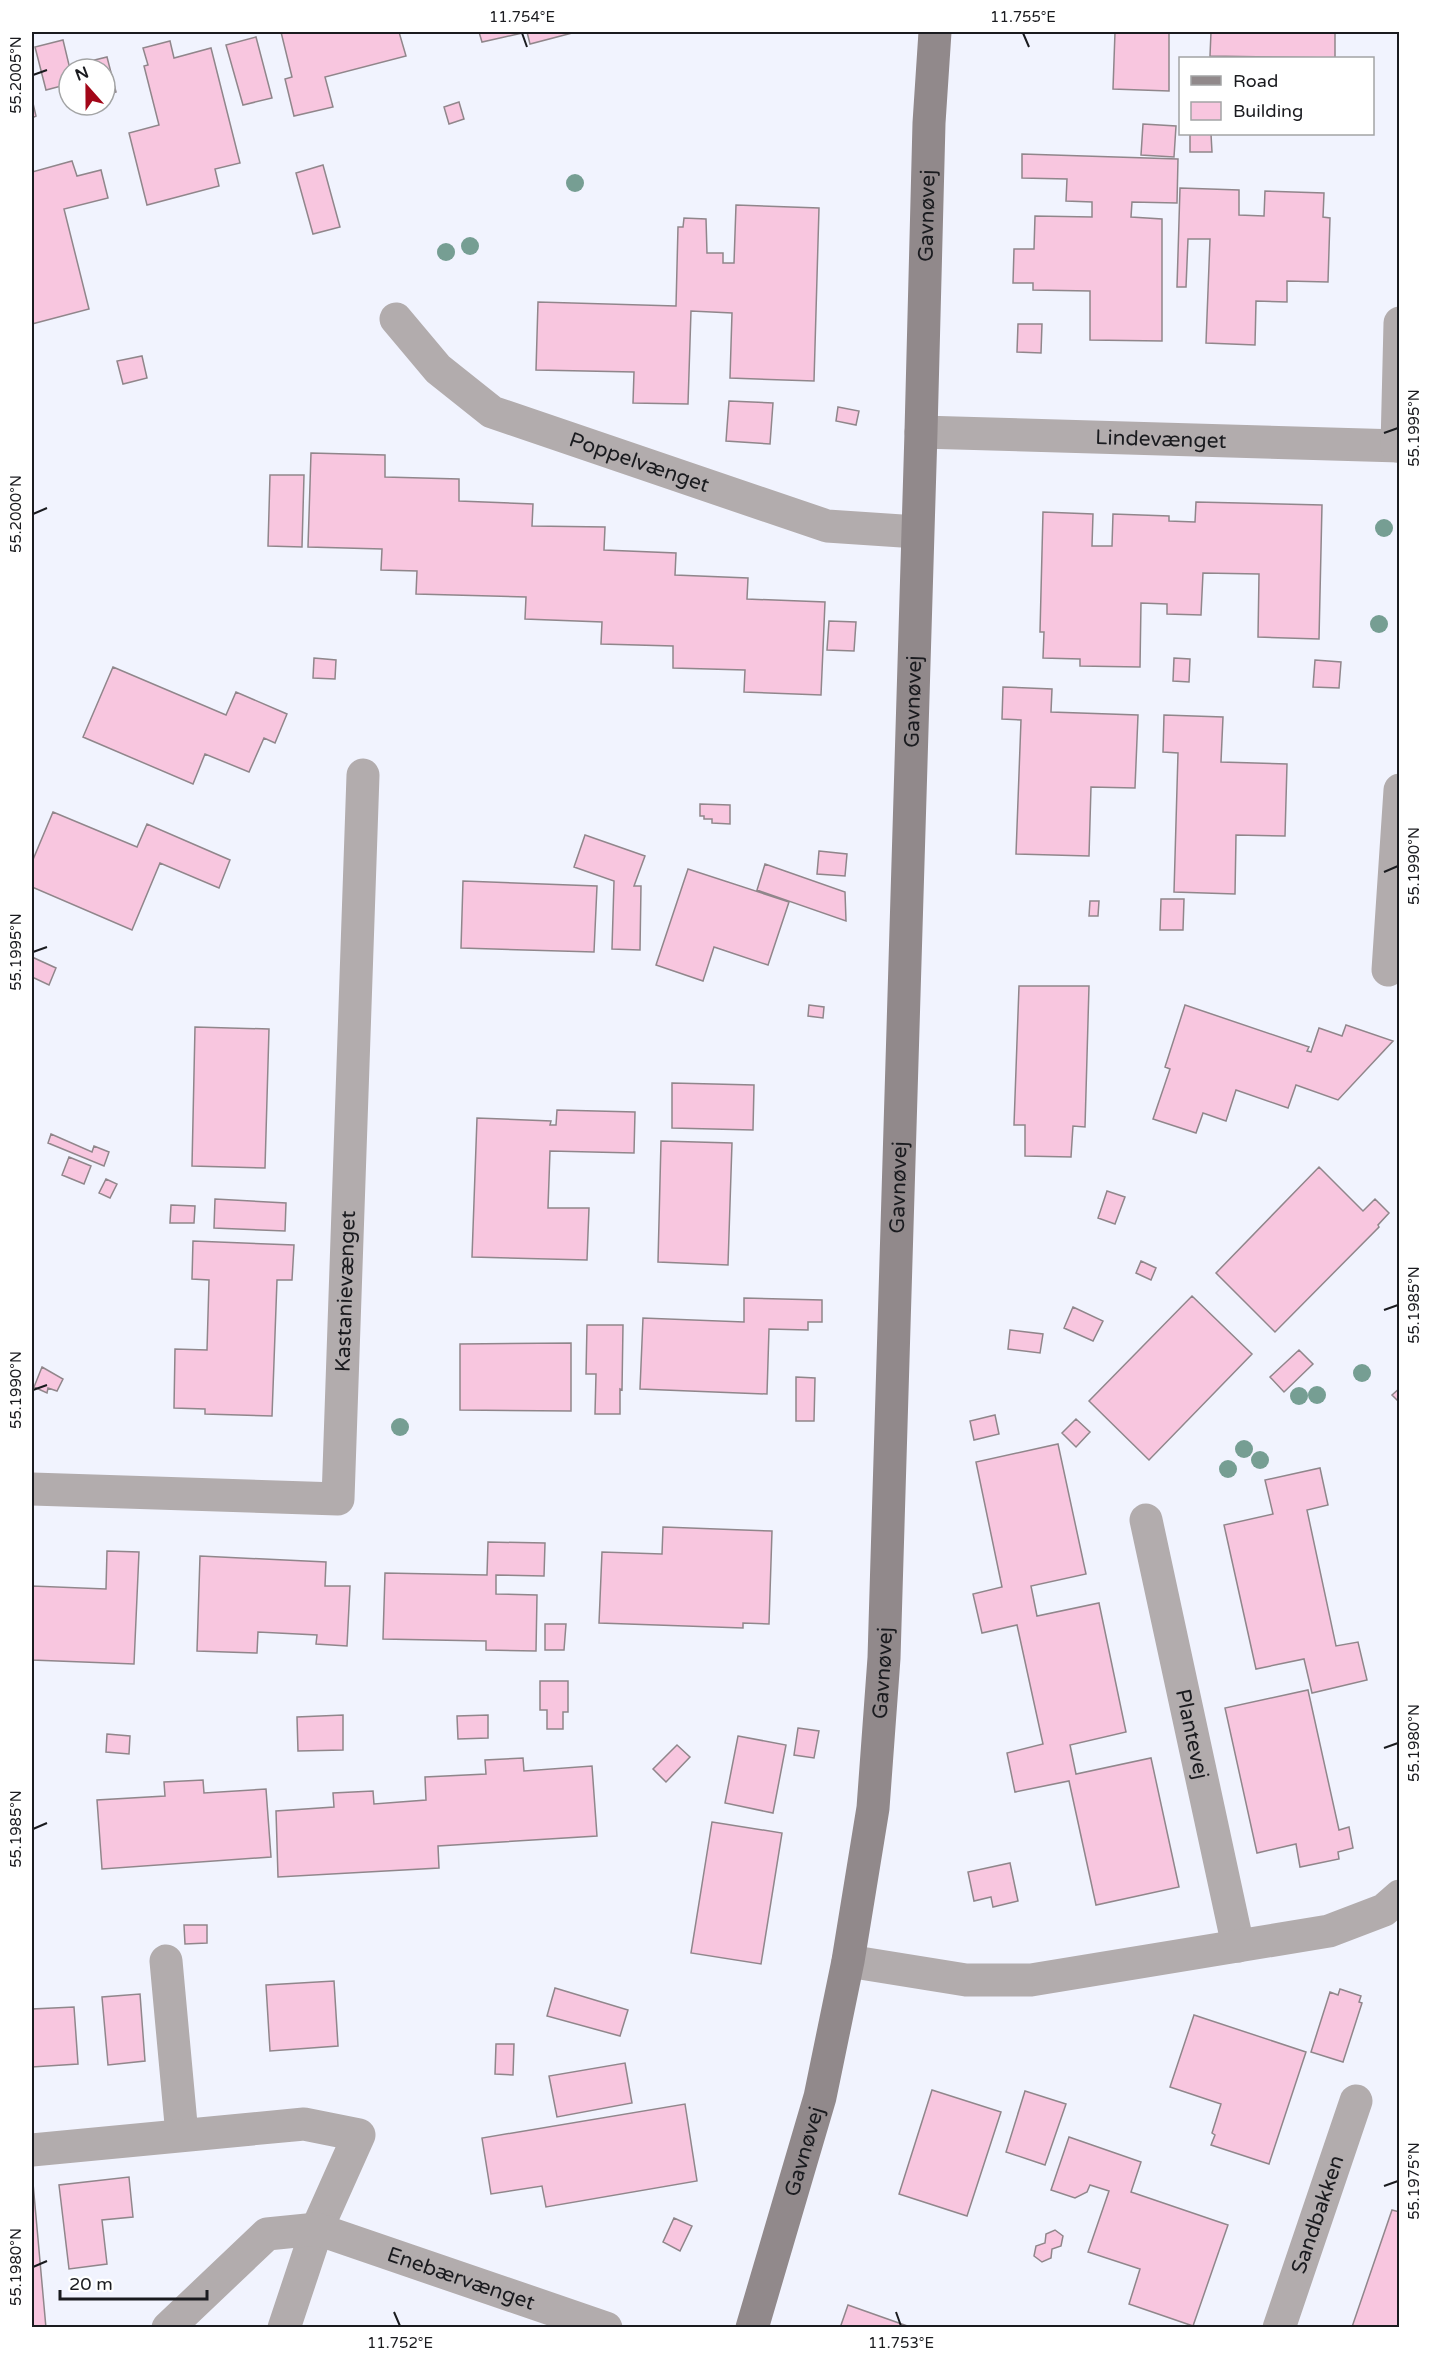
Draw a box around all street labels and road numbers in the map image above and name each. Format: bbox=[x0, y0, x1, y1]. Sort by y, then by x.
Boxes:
street label: Gavnøvej bbox=[913, 169, 941, 262]
street label: Lindevænget bbox=[1095, 425, 1227, 454]
street label: Poppelvænget bbox=[566, 427, 713, 498]
street label: Gavnøvej bbox=[899, 655, 927, 748]
street label: Gavnøvej bbox=[885, 1141, 913, 1234]
street label: Kastanievænget bbox=[330, 1210, 361, 1373]
street label: Gavnøvej bbox=[868, 1627, 898, 1720]
street label: Plantevej bbox=[1170, 1687, 1214, 1782]
street label: Gavnøvej bbox=[779, 2104, 829, 2199]
street label: Sandbakken bbox=[1286, 2152, 1350, 2277]
street label: Enebærvænget bbox=[384, 2242, 538, 2316]

